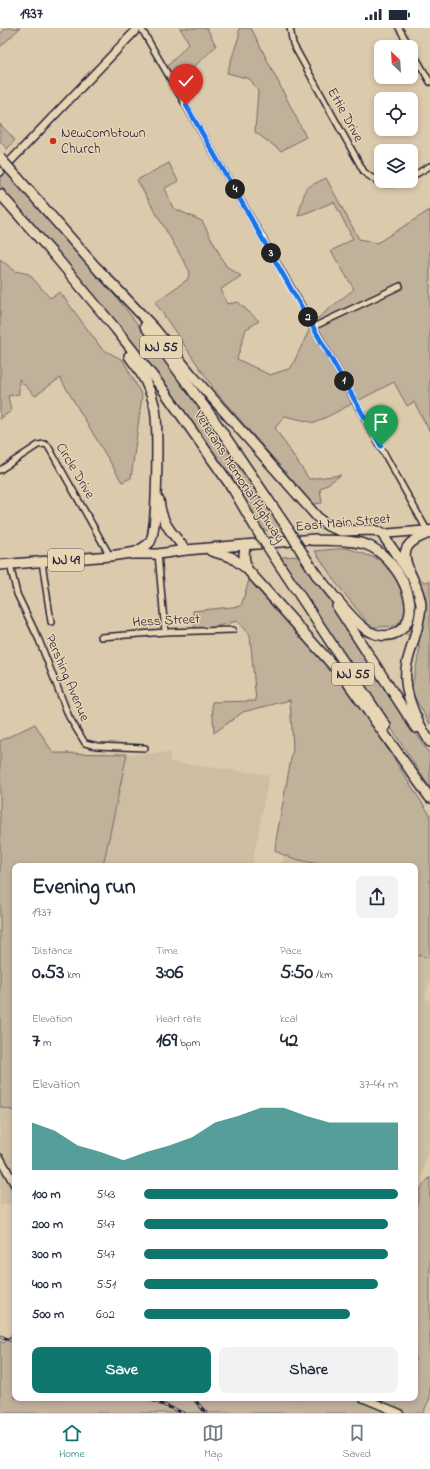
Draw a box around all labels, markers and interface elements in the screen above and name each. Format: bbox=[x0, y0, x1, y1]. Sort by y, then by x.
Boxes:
text: 19:37 bbox=[20, 3, 43, 25]
north arrow bbox=[374, 40, 418, 84]
map controls bbox=[374, 40, 418, 188]
pin bbox=[169, 64, 203, 105]
icon: check bbox=[175, 70, 197, 92]
street label: Ettie Drive bbox=[321, 84, 369, 147]
button: locate bbox=[374, 92, 418, 136]
place label: Newcombtown Church bbox=[61, 123, 146, 160]
marker: Newcombtown Church bbox=[48, 136, 58, 146]
button: layers bbox=[374, 144, 418, 188]
pin: 4 bbox=[225, 179, 245, 199]
text: 4 bbox=[233, 181, 237, 197]
pin: 3 bbox=[261, 243, 281, 263]
text: 3 bbox=[269, 245, 273, 261]
pin: 2 bbox=[298, 307, 318, 327]
text: 2 bbox=[305, 309, 311, 325]
road number: NJ 55 bbox=[140, 336, 182, 358]
pin: 1 bbox=[334, 371, 354, 391]
text: 1 bbox=[342, 373, 346, 389]
pin bbox=[364, 405, 398, 446]
street label: Veterans Memorial Highway bbox=[187, 406, 290, 548]
icon: arrive bbox=[370, 411, 392, 433]
street label: Circle Drive bbox=[50, 439, 100, 504]
street label: East Main Street bbox=[294, 508, 392, 538]
road number: NJ 49 bbox=[48, 549, 84, 571]
street label: Hess Street bbox=[132, 609, 201, 633]
street label: Pershing Avenue bbox=[38, 631, 95, 726]
road number: NJ 55 bbox=[332, 663, 374, 685]
text: Evening run bbox=[32, 872, 136, 904]
button: share bbox=[356, 876, 398, 918]
text: 19:37 bbox=[32, 903, 52, 922]
text: Distance bbox=[32, 943, 73, 959]
text: Time bbox=[156, 943, 178, 959]
text: Pace bbox=[280, 943, 301, 959]
text: 0.53 bbox=[32, 959, 64, 988]
text: 3:06 bbox=[156, 959, 183, 988]
text: 5:50 bbox=[280, 959, 313, 988]
text: km bbox=[64, 967, 81, 983]
text: /km bbox=[313, 967, 333, 983]
text: Elevation bbox=[32, 1011, 72, 1027]
text: Heart rate bbox=[156, 1011, 201, 1027]
text: kcal bbox=[280, 1011, 298, 1027]
text: 7 bbox=[32, 1027, 40, 1056]
text: 169 bbox=[156, 1027, 177, 1056]
text: 42 bbox=[280, 1027, 298, 1056]
text: m bbox=[40, 1035, 52, 1051]
text: bpm bbox=[177, 1035, 200, 1051]
text: Elevation bbox=[32, 1075, 80, 1094]
text: 37–44 m bbox=[359, 1075, 398, 1094]
text: 100 m bbox=[32, 1185, 61, 1204]
text: 5:43 bbox=[96, 1185, 115, 1204]
text: 200 m bbox=[32, 1215, 63, 1234]
text: 5:47 bbox=[96, 1215, 115, 1234]
text: 300 m bbox=[32, 1245, 62, 1264]
text: 5:47 bbox=[96, 1245, 115, 1264]
text: 400 m bbox=[32, 1275, 62, 1294]
text: 5:51 bbox=[96, 1275, 116, 1294]
text: 500 m bbox=[32, 1305, 64, 1324]
text: 6:02 bbox=[96, 1305, 115, 1324]
button: Save bbox=[32, 1347, 211, 1393]
button: Share bbox=[219, 1347, 398, 1393]
tab: Home bbox=[59, 1422, 85, 1462]
tab: Map bbox=[202, 1422, 224, 1462]
tab: Saved bbox=[342, 1422, 371, 1462]

